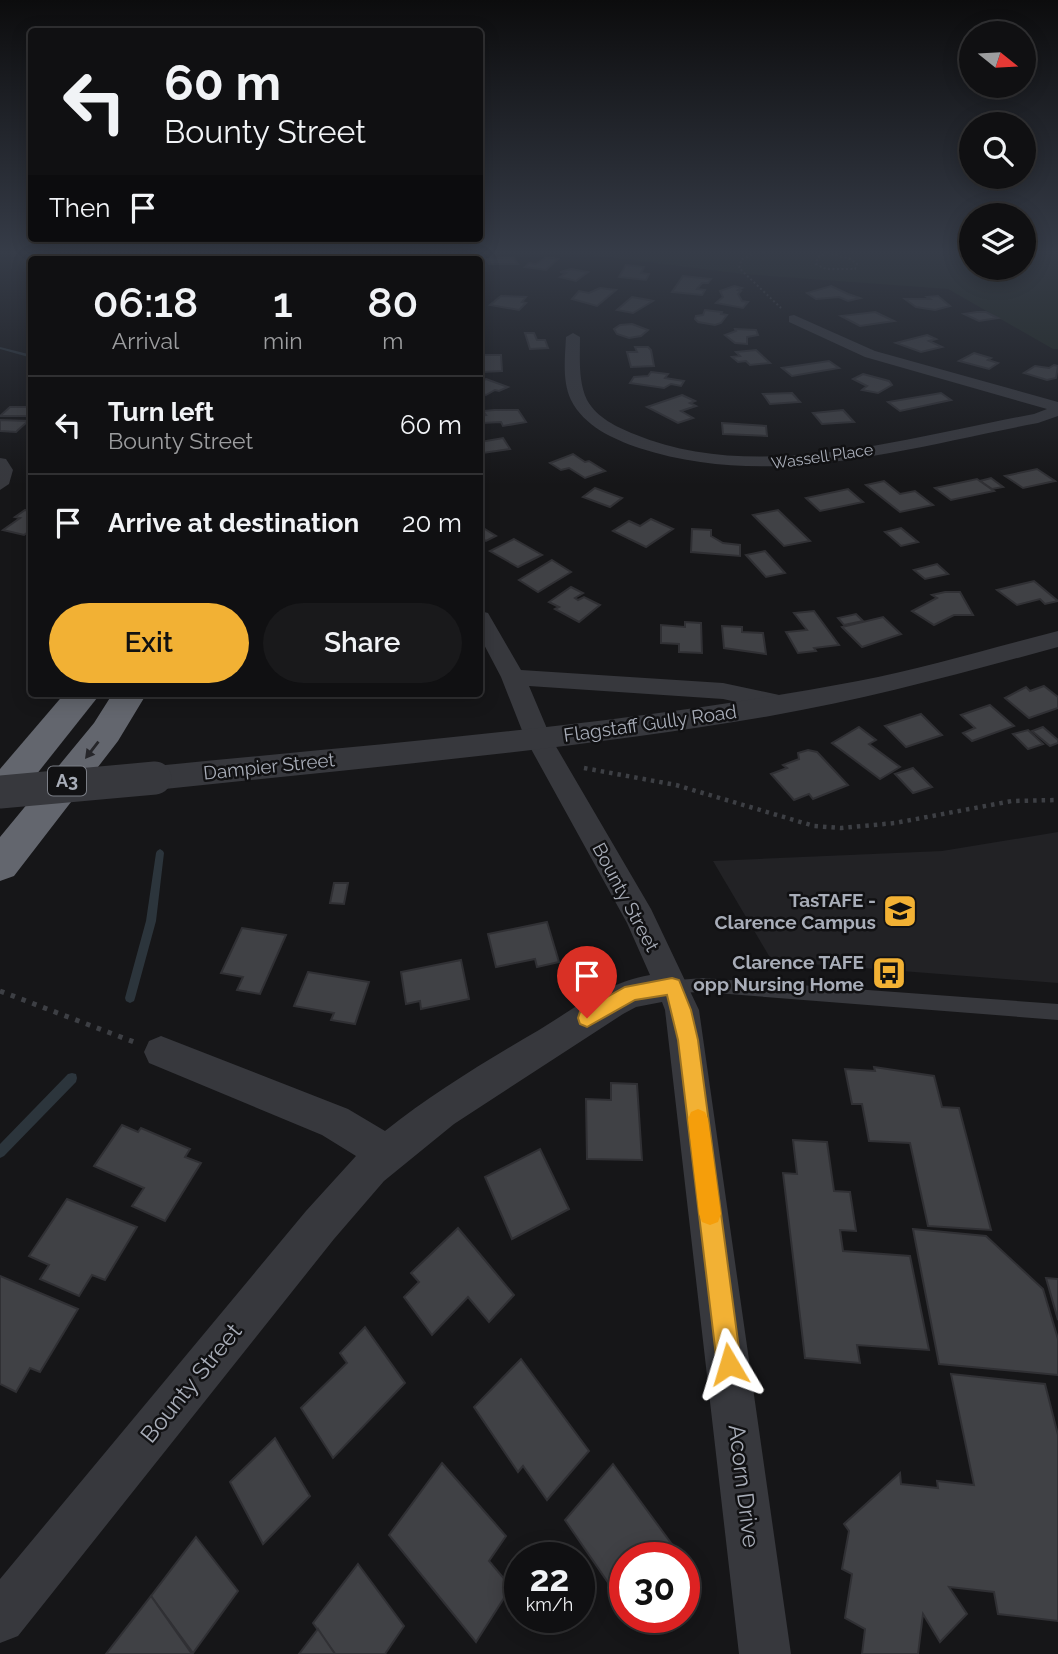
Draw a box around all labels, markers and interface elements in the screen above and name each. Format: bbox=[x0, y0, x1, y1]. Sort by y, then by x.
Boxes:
north arrow bbox=[959, 21, 1036, 98]
map controls bbox=[959, 21, 1036, 280]
text: 60 m bbox=[164, 54, 281, 111]
icon: left bbox=[49, 56, 140, 147]
button: search bbox=[959, 112, 1036, 189]
text: Bounty Street bbox=[164, 113, 366, 150]
icon: arrive bbox=[124, 189, 162, 227]
text: Then bbox=[49, 193, 110, 223]
button: layers bbox=[959, 203, 1036, 280]
text: 06:18 bbox=[93, 278, 198, 327]
text: 1 bbox=[273, 278, 293, 327]
text: 80 bbox=[367, 278, 418, 327]
text: Arrival bbox=[112, 327, 179, 354]
text: min bbox=[263, 327, 303, 354]
text: m bbox=[382, 327, 403, 354]
text: Turn left bbox=[108, 397, 214, 427]
icon: left bbox=[49, 406, 87, 444]
text: 60 m bbox=[400, 410, 462, 440]
text: Bounty Street bbox=[108, 427, 253, 454]
street label: Wassell Place bbox=[770, 440, 874, 473]
icon: arrive bbox=[49, 504, 87, 542]
text: Arrive at destination bbox=[108, 508, 359, 538]
text: 20 m bbox=[402, 508, 462, 538]
button: Exit bbox=[49, 603, 249, 683]
button: Share bbox=[263, 603, 462, 683]
street label: Flagstaff Gully Road bbox=[562, 700, 738, 746]
one-way arrow bbox=[85, 740, 100, 758]
street label: Dampier Street bbox=[202, 748, 336, 784]
road number: A3 bbox=[48, 766, 86, 796]
street label: Bounty Street bbox=[588, 839, 664, 956]
place label: TasTAFE - Clarence Campus bbox=[715, 889, 876, 933]
school or university icon: TasTAFE - Clarence Campus bbox=[881, 892, 919, 930]
pin bbox=[557, 946, 617, 1018]
place label: Clarence TAFE opp Nursing Home bbox=[693, 951, 864, 995]
bus stop icon: Clarence TAFE opp Nursing Home bbox=[870, 954, 908, 992]
icon: arrive bbox=[568, 957, 606, 995]
street label: Bounty Street bbox=[134, 1318, 247, 1448]
position arrow bbox=[692, 1327, 766, 1401]
street label: Acorn Drive bbox=[724, 1423, 765, 1549]
speed limit sign: 30 bbox=[609, 1542, 700, 1633]
text: 22 bbox=[530, 1558, 569, 1599]
text: km/h bbox=[526, 1594, 573, 1615]

